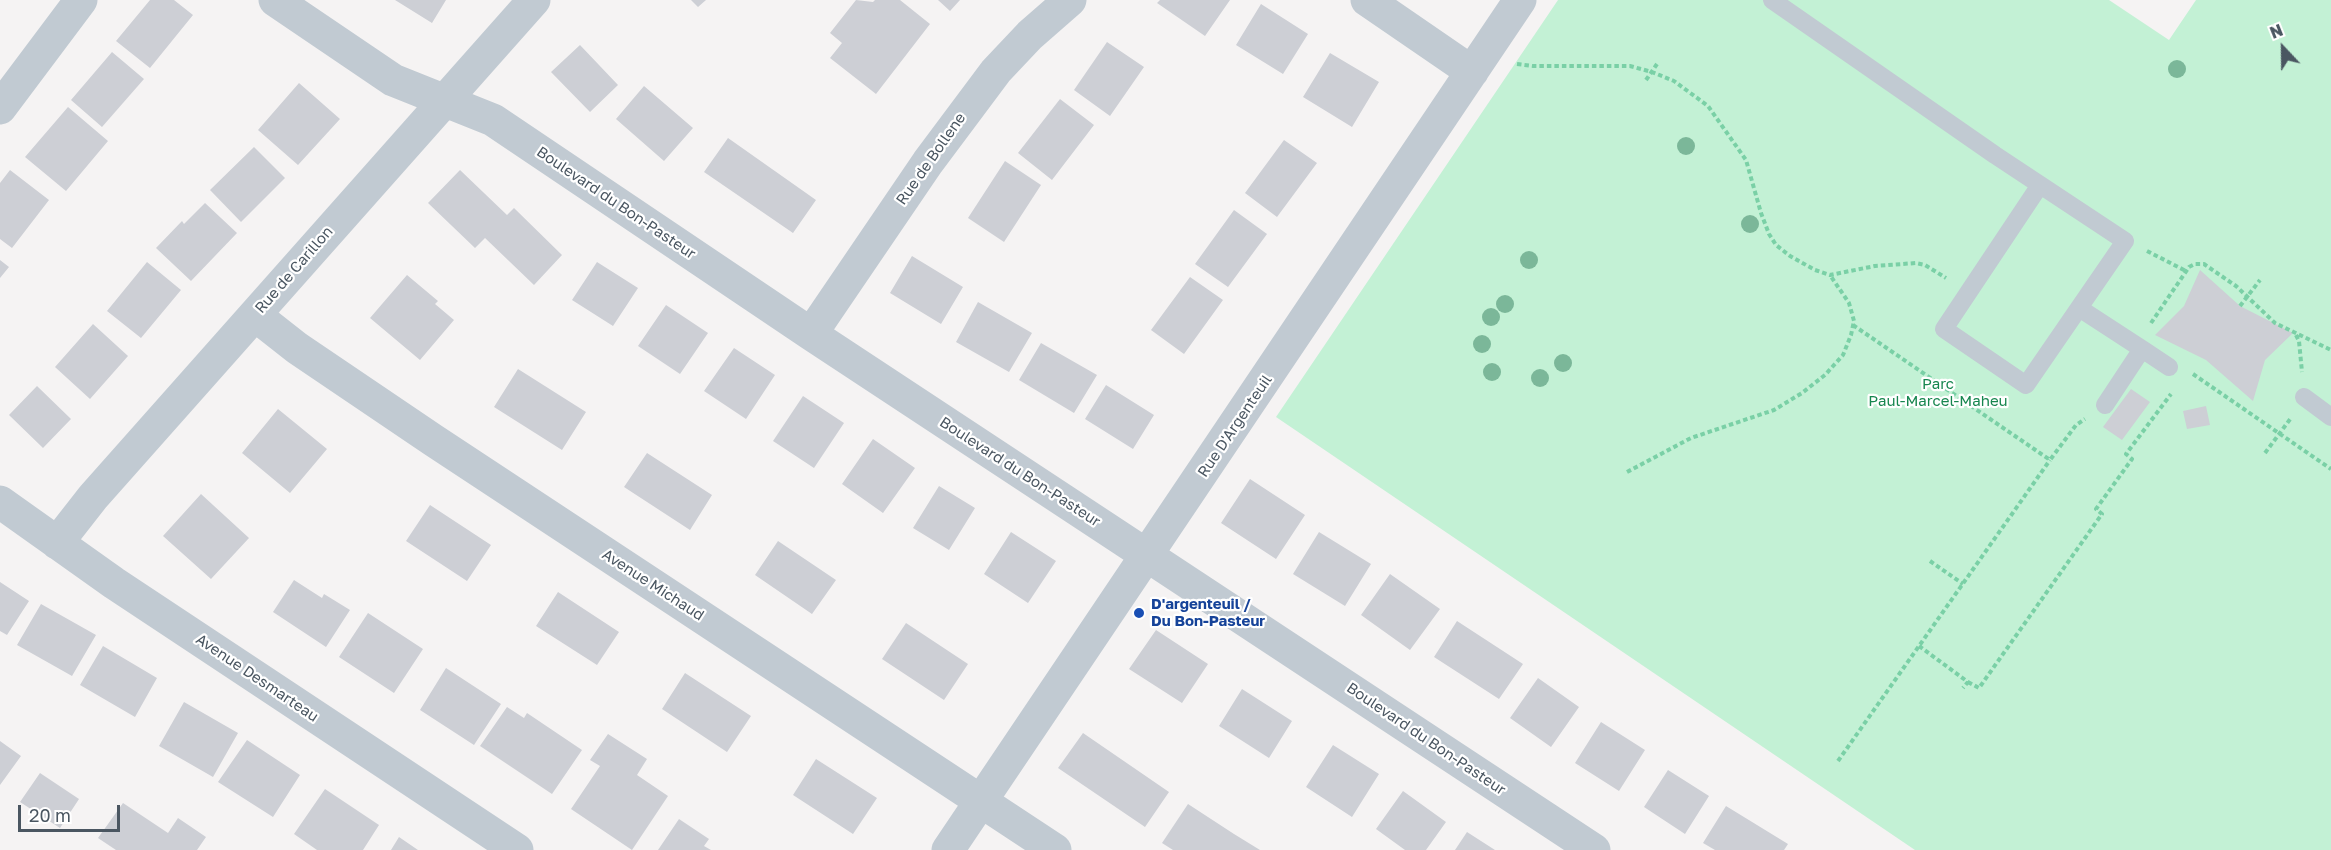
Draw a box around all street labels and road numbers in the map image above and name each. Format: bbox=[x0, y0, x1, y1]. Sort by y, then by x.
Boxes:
street label: Rue de Bollene bbox=[893, 110, 969, 208]
street label: Boulevard du Bon-Pasteur bbox=[533, 143, 699, 263]
street label: Rue de Carillon bbox=[251, 223, 337, 317]
street label: Rue D'Argenteuil bbox=[1194, 371, 1276, 481]
street label: Boulevard du Bon-Pasteur bbox=[936, 413, 1104, 531]
street label: Avenue Michaud bbox=[599, 545, 707, 625]
street label: Avenue Desmarteau bbox=[192, 630, 322, 726]
street label: Boulevard du Bon-Pasteur bbox=[1343, 679, 1509, 799]

